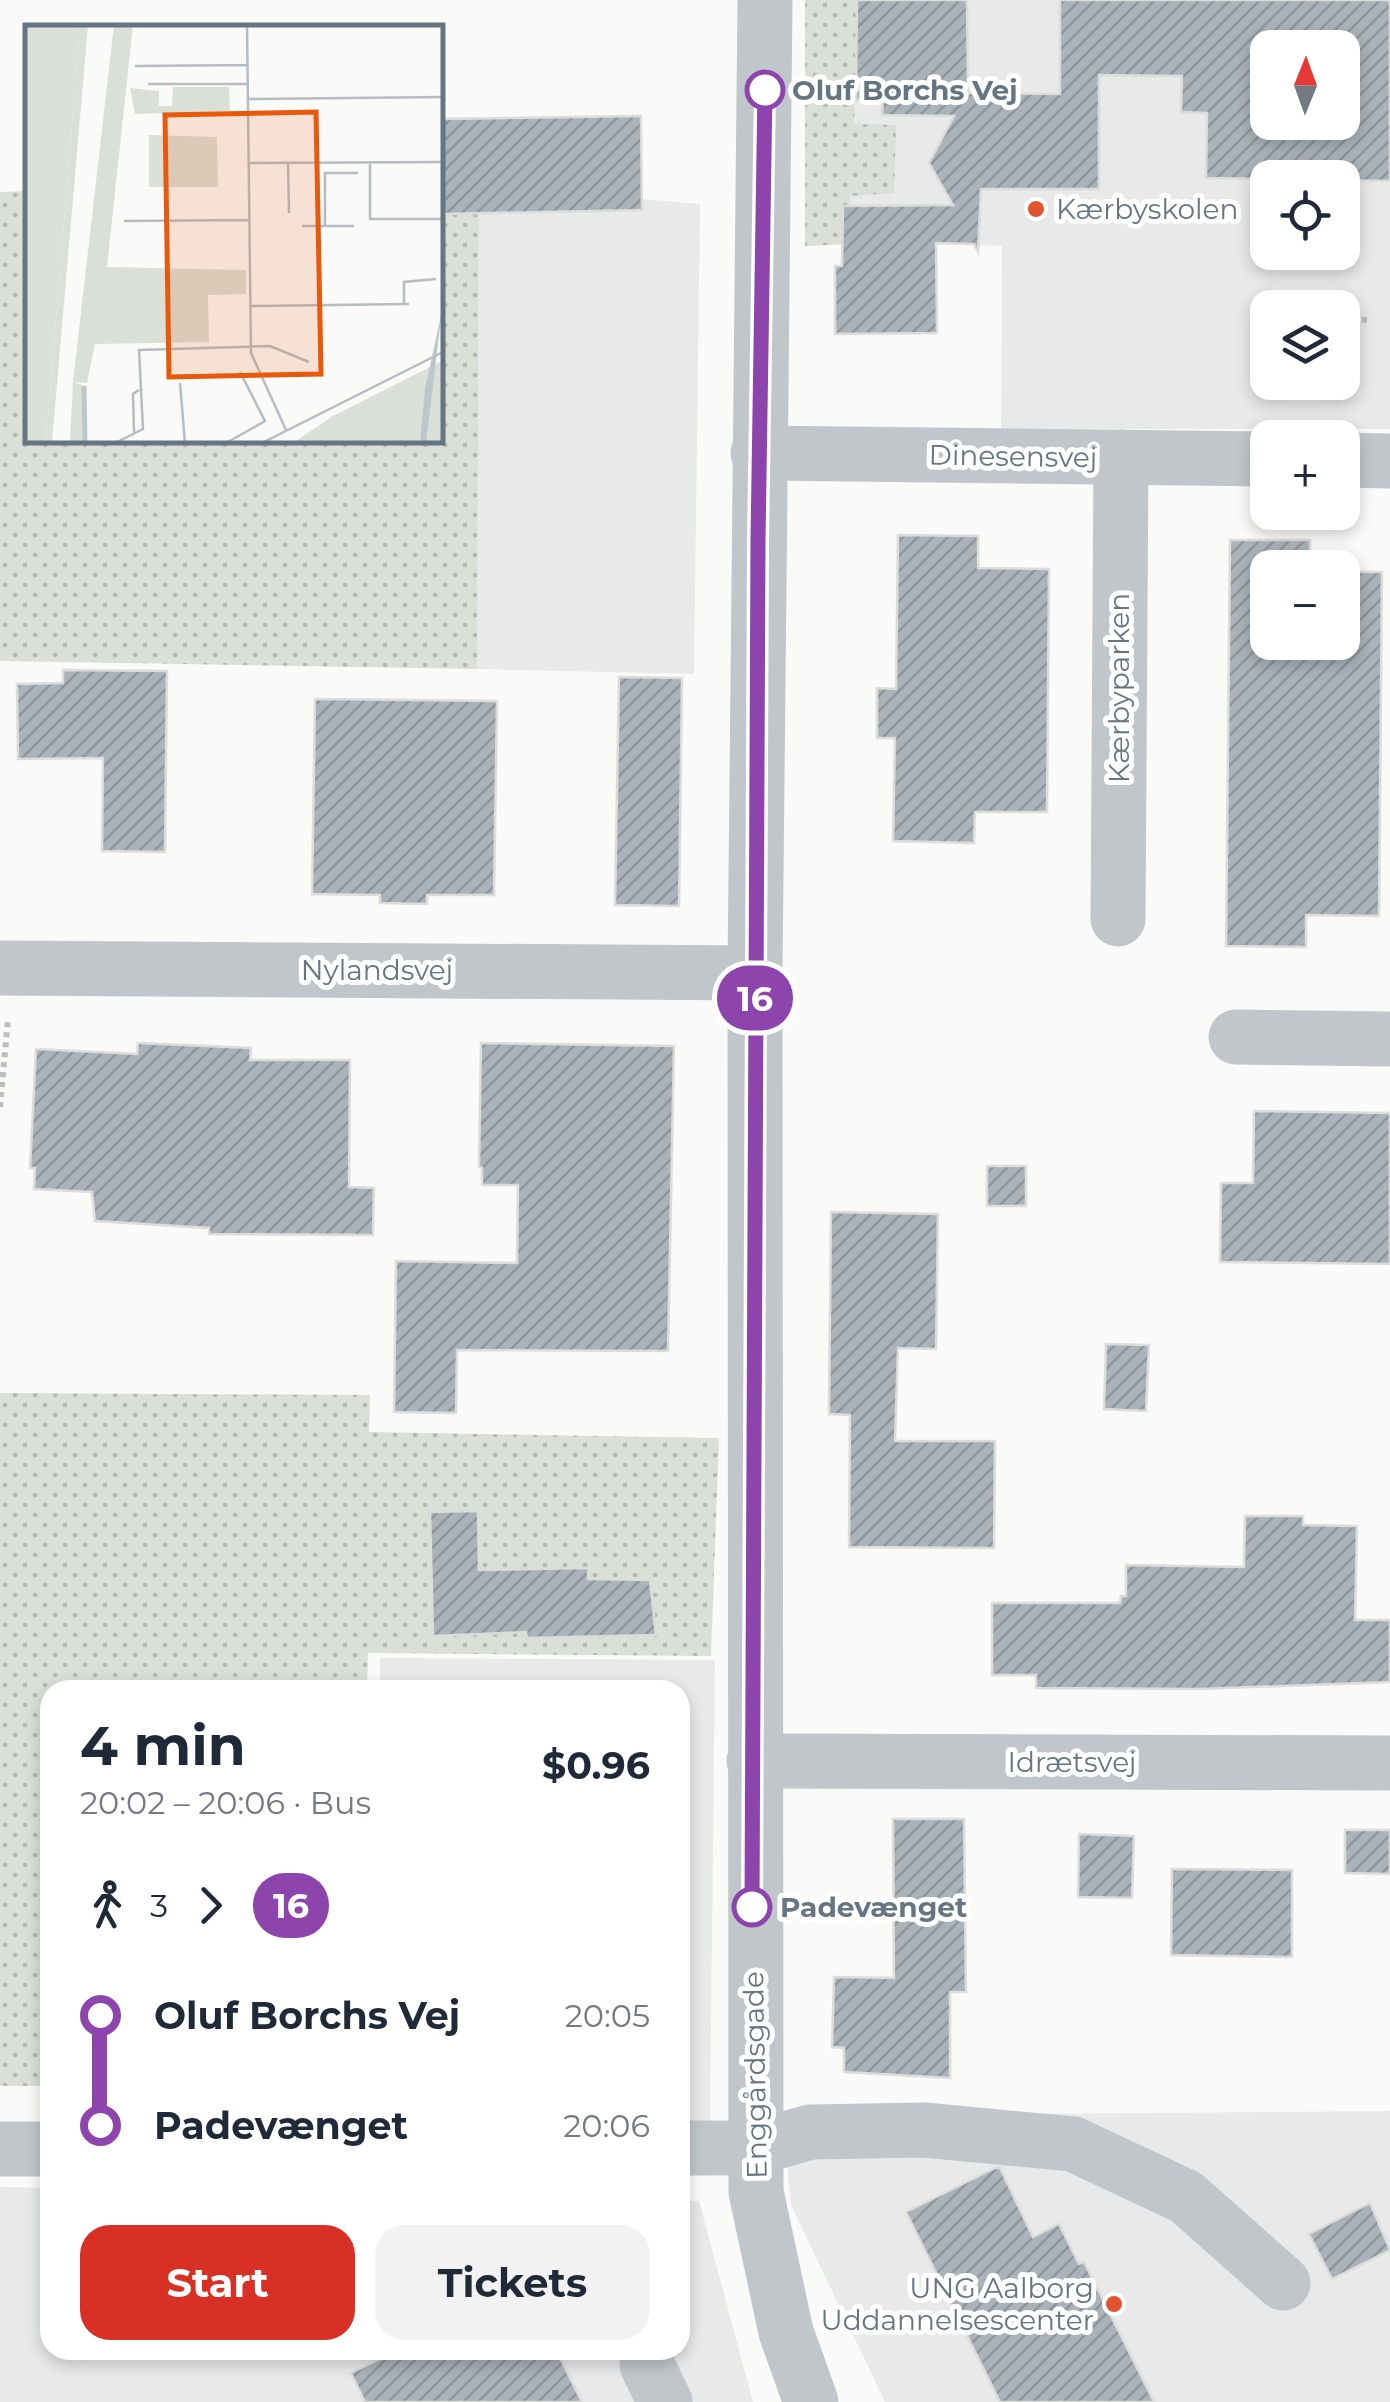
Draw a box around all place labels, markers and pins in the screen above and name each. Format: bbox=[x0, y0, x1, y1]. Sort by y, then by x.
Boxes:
marker: Oluf Borchs Vej bbox=[746, 71, 784, 109]
place label: Oluf Borchs Vej bbox=[792, 73, 1018, 107]
place label: Kærbyskolen bbox=[1056, 192, 1238, 226]
marker: Kærbyskolen bbox=[1025, 198, 1047, 220]
marker: Padevænget bbox=[733, 1888, 771, 1926]
place label: Padevænget bbox=[780, 1890, 967, 1924]
place label: UNG Aalborg Uddannelsescenter bbox=[820, 2271, 1094, 2337]
marker: UNG Aalborg Uddannelsescenter bbox=[1103, 2293, 1125, 2315]

